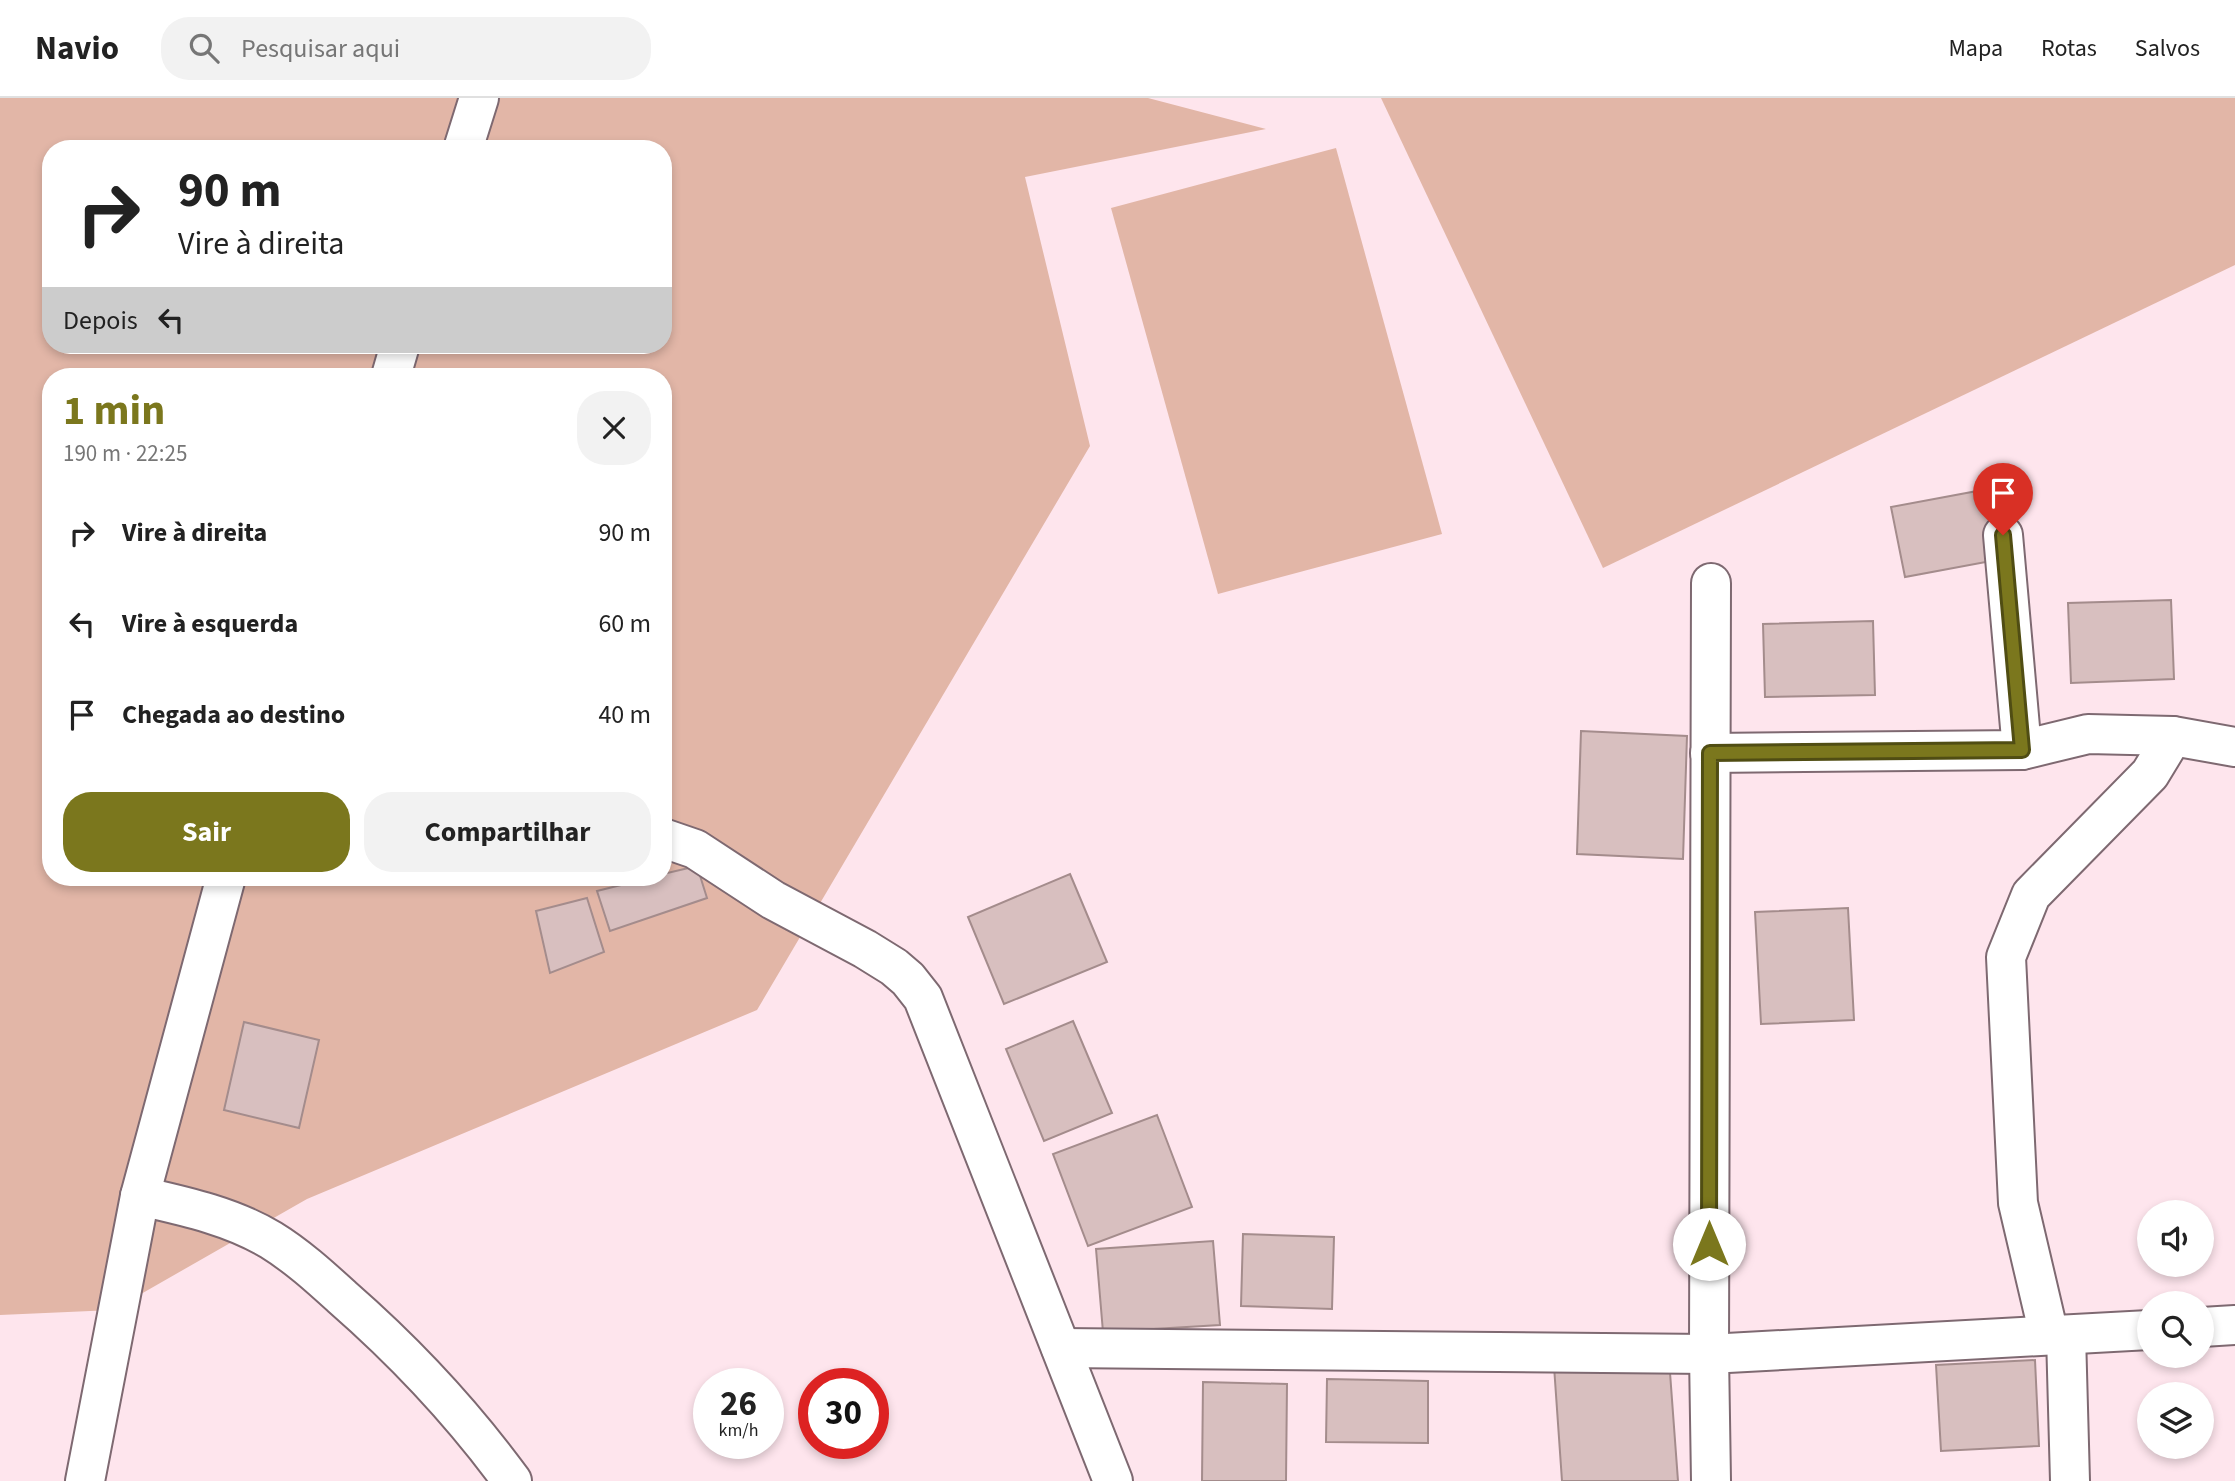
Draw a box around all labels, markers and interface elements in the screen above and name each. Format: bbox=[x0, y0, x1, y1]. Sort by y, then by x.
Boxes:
search box bbox=[161, 17, 651, 80]
text: Navio bbox=[35, 25, 119, 72]
icon: search bbox=[185, 29, 223, 67]
text: Pesquisar aqui bbox=[241, 30, 400, 67]
text: Mapa bbox=[1948, 31, 2003, 66]
text: Rotas bbox=[2041, 31, 2097, 66]
text: Salvos bbox=[2135, 31, 2200, 66]
text: 90 m bbox=[178, 156, 282, 226]
icon: right bbox=[63, 168, 154, 259]
text: Vire à direita bbox=[178, 221, 344, 267]
icon: left bbox=[152, 301, 190, 339]
text: Depois bbox=[63, 302, 138, 339]
text: 1 min bbox=[63, 381, 165, 441]
button: close bbox=[577, 391, 651, 465]
text: 190 m · 22:25 bbox=[63, 437, 187, 470]
pin bbox=[1973, 463, 2033, 535]
icon: arrive bbox=[1984, 474, 2022, 512]
icon: right bbox=[63, 514, 101, 552]
text: Vire à direita bbox=[122, 514, 267, 551]
text: 90 m bbox=[598, 514, 651, 551]
icon: left bbox=[63, 605, 101, 643]
text: Vire à esquerda bbox=[122, 605, 298, 642]
text: 60 m bbox=[598, 605, 651, 642]
icon: arrive bbox=[63, 696, 101, 734]
text: Chegada ao destino bbox=[122, 696, 345, 733]
text: 40 m bbox=[598, 696, 651, 733]
button: Sair bbox=[63, 792, 350, 872]
button: Compartilhar bbox=[364, 792, 651, 872]
map controls bbox=[2137, 1200, 2214, 1459]
button: sound bbox=[2137, 1200, 2214, 1277]
position arrow bbox=[1672, 1207, 1746, 1281]
button: search bbox=[2137, 1291, 2214, 1368]
speed limit sign: 30 bbox=[798, 1368, 889, 1459]
text: 26 bbox=[720, 1379, 757, 1429]
button: layers bbox=[2137, 1382, 2214, 1459]
text: km/h bbox=[719, 1418, 758, 1443]

